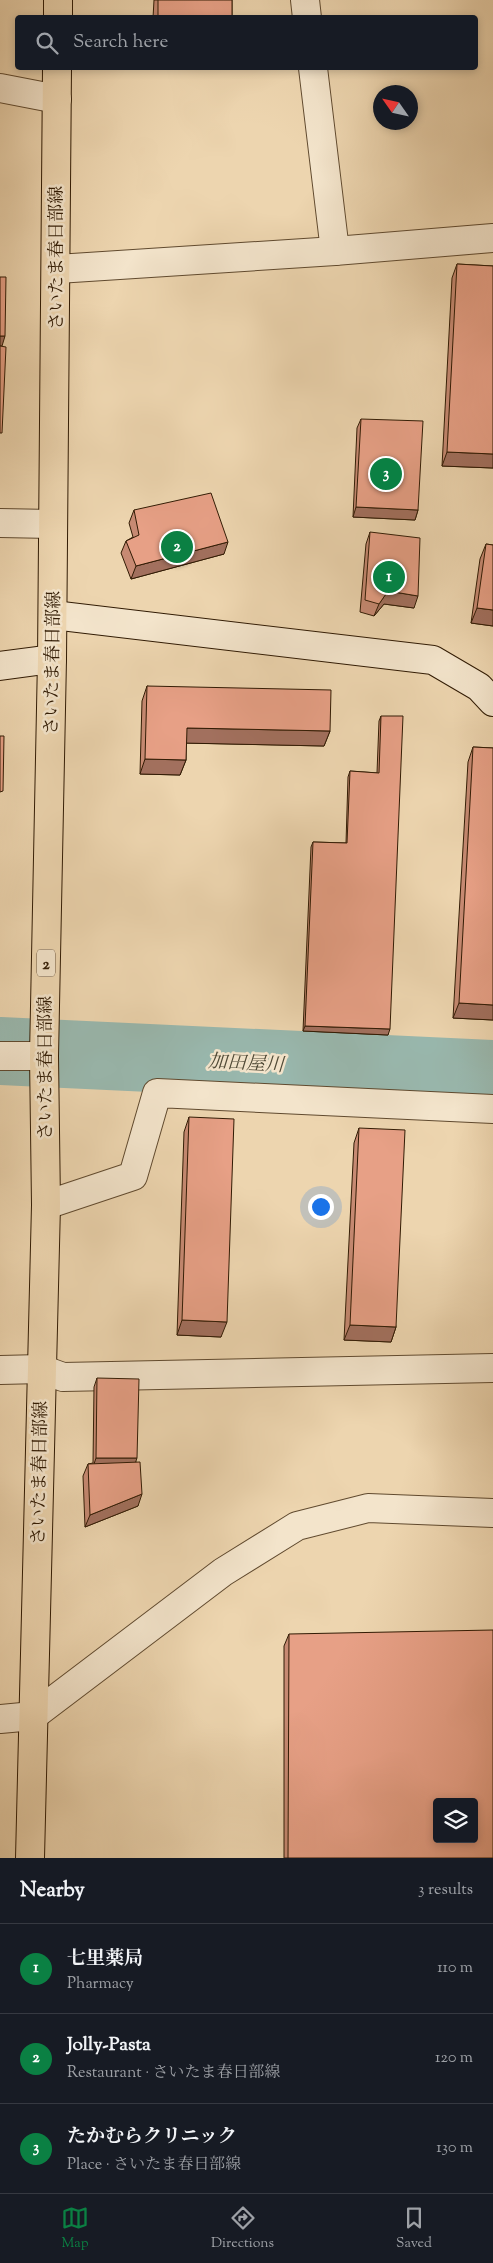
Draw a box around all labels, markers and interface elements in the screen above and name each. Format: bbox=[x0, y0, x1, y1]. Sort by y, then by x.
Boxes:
search box bbox=[15, 15, 478, 70]
icon: search bbox=[33, 29, 61, 57]
text: Search here bbox=[73, 29, 168, 56]
north arrow bbox=[373, 85, 418, 130]
street label: さいたま春日部線 bbox=[45, 186, 71, 330]
pin: 3 bbox=[370, 455, 402, 493]
pin: 2 bbox=[161, 528, 193, 566]
pin: 1 bbox=[373, 558, 405, 596]
street label: さいたま春日部線 bbox=[40, 591, 68, 735]
road number: 2 bbox=[37, 950, 55, 976]
street label: さいたま春日部線 bbox=[34, 996, 60, 1140]
water label: 加田屋川 bbox=[207, 1049, 287, 1080]
your location bbox=[308, 1194, 334, 1220]
street label: さいたま春日部線 bbox=[27, 1401, 55, 1545]
map controls bbox=[433, 1798, 478, 1843]
button: layers bbox=[433, 1798, 478, 1843]
text: Nearby bbox=[20, 1876, 85, 1906]
text: 3 results bbox=[418, 1879, 473, 1902]
text: 七里薬局 bbox=[67, 1946, 143, 1973]
text: 1 bbox=[33, 1957, 39, 1980]
text: 110 m bbox=[437, 1957, 473, 1980]
text: Pharmacy bbox=[67, 1973, 134, 1996]
text: Jolly-Pasta bbox=[67, 2032, 151, 2059]
text: 2 bbox=[32, 2047, 40, 2070]
text: 120 m bbox=[435, 2047, 473, 2070]
text: Restaurant · さいたま春日部線 bbox=[67, 2062, 281, 2085]
text: たかむらクリニック bbox=[67, 2124, 237, 2151]
text: 3 bbox=[33, 2137, 39, 2160]
text: 130 m bbox=[436, 2137, 473, 2160]
text: Place · さいたま春日部線 bbox=[67, 2154, 241, 2177]
tab: Map bbox=[61, 2204, 89, 2254]
tab: Directions bbox=[211, 2204, 274, 2254]
tab: Saved bbox=[396, 2204, 432, 2254]

